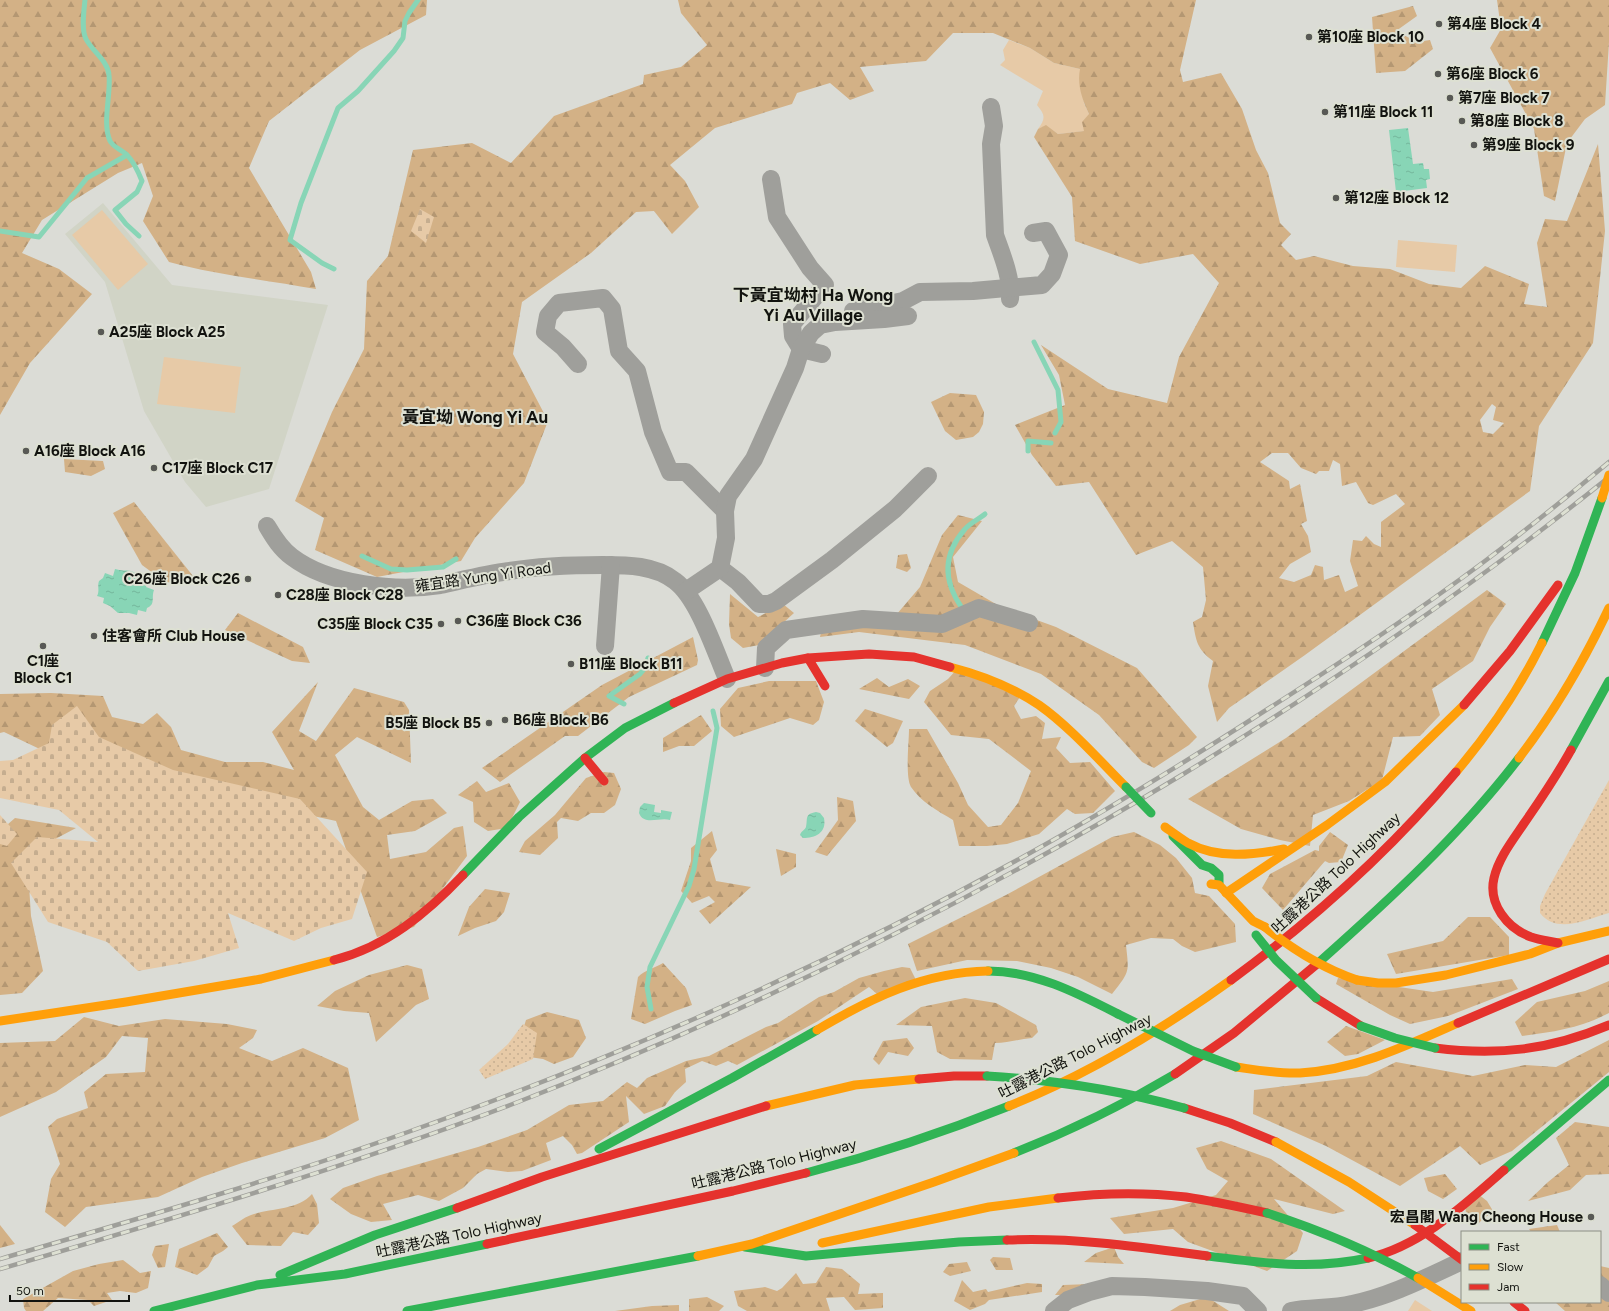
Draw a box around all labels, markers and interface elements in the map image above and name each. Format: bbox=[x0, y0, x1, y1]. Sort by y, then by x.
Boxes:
place label: 第4座 Block 4 bbox=[1447, 15, 1541, 33]
marker: 第4座 Block 4 bbox=[1434, 19, 1444, 29]
place label: 第10座 Block 10 bbox=[1317, 28, 1424, 46]
marker: 第10座 Block 10 bbox=[1304, 32, 1314, 42]
place label: 第6座 Block 6 bbox=[1446, 65, 1539, 83]
marker: 第6座 Block 6 bbox=[1433, 69, 1443, 79]
place label: 第7座 Block 7 bbox=[1458, 89, 1550, 107]
marker: 第7座 Block 7 bbox=[1445, 93, 1455, 103]
place label: 第11座 Block 11 bbox=[1333, 103, 1433, 121]
marker: 第11座 Block 11 bbox=[1320, 107, 1330, 117]
place label: 第8座 Block 8 bbox=[1470, 112, 1563, 130]
marker: 第8座 Block 8 bbox=[1457, 116, 1467, 126]
place label: 第9座 Block 9 bbox=[1482, 136, 1575, 154]
marker: 第9座 Block 9 bbox=[1469, 140, 1479, 150]
place label: 第12座 Block 12 bbox=[1344, 189, 1449, 207]
marker: 第12座 Block 12 bbox=[1331, 193, 1341, 203]
district label: 下黃宜坳村 Ha Wong Yi Au Village bbox=[733, 285, 893, 325]
place label: A25座 Block A25 bbox=[109, 323, 225, 341]
marker: A25座 Block A25 bbox=[96, 327, 106, 337]
district label: 黃宜坳 Wong Yi Au bbox=[402, 407, 548, 427]
place label: A16座 Block A16 bbox=[34, 442, 146, 460]
marker: A16座 Block A16 bbox=[21, 446, 31, 456]
place label: C17座 Block C17 bbox=[162, 459, 273, 477]
marker: C17座 Block C17 bbox=[149, 463, 159, 473]
street label: 雍宜路 Yung Yi Road bbox=[414, 559, 552, 595]
place label: C26座 Block C26 bbox=[123, 570, 240, 588]
marker: C26座 Block C26 bbox=[243, 574, 253, 584]
place label: C28座 Block C28 bbox=[286, 586, 403, 604]
marker: C28座 Block C28 bbox=[273, 590, 283, 600]
place label: C36座 Block C36 bbox=[466, 612, 582, 630]
place label: C35座 Block C35 bbox=[317, 615, 433, 633]
marker: C36座 Block C36 bbox=[453, 616, 463, 626]
marker: C35座 Block C35 bbox=[436, 619, 446, 629]
place label: 住客會所 Club House bbox=[102, 627, 246, 645]
marker: 住客會所 Club House bbox=[89, 631, 99, 641]
marker: C1座 Block C1 bbox=[38, 641, 48, 651]
place label: C1座 Block C1 bbox=[14, 652, 72, 687]
place label: B11座 Block B11 bbox=[579, 655, 683, 673]
marker: B11座 Block B11 bbox=[566, 659, 576, 669]
place label: B6座 Block B6 bbox=[513, 711, 609, 729]
place label: B5座 Block B5 bbox=[385, 714, 481, 732]
marker: B6座 Block B6 bbox=[500, 715, 510, 725]
marker: B5座 Block B5 bbox=[484, 718, 494, 728]
street label: 吐露港公路 Tolo Highway bbox=[1268, 809, 1404, 937]
street label: 吐露港公路 Tolo Highway bbox=[995, 1010, 1155, 1102]
street label: 吐露港公路 Tolo Highway bbox=[690, 1135, 858, 1193]
place label: 宏昌閣 Wang Cheong House bbox=[1390, 1208, 1584, 1226]
street label: 吐露港公路 Tolo Highway bbox=[374, 1209, 544, 1261]
marker: 宏昌閣 Wang Cheong House bbox=[1586, 1212, 1596, 1222]
legend bbox=[1461, 1231, 1601, 1303]
text: Fast bbox=[1497, 1240, 1520, 1254]
text: Slow bbox=[1497, 1260, 1524, 1274]
scale bar bbox=[10, 1277, 129, 1303]
text: Jam bbox=[1497, 1280, 1520, 1294]
text: 50 m bbox=[16, 1284, 44, 1298]

